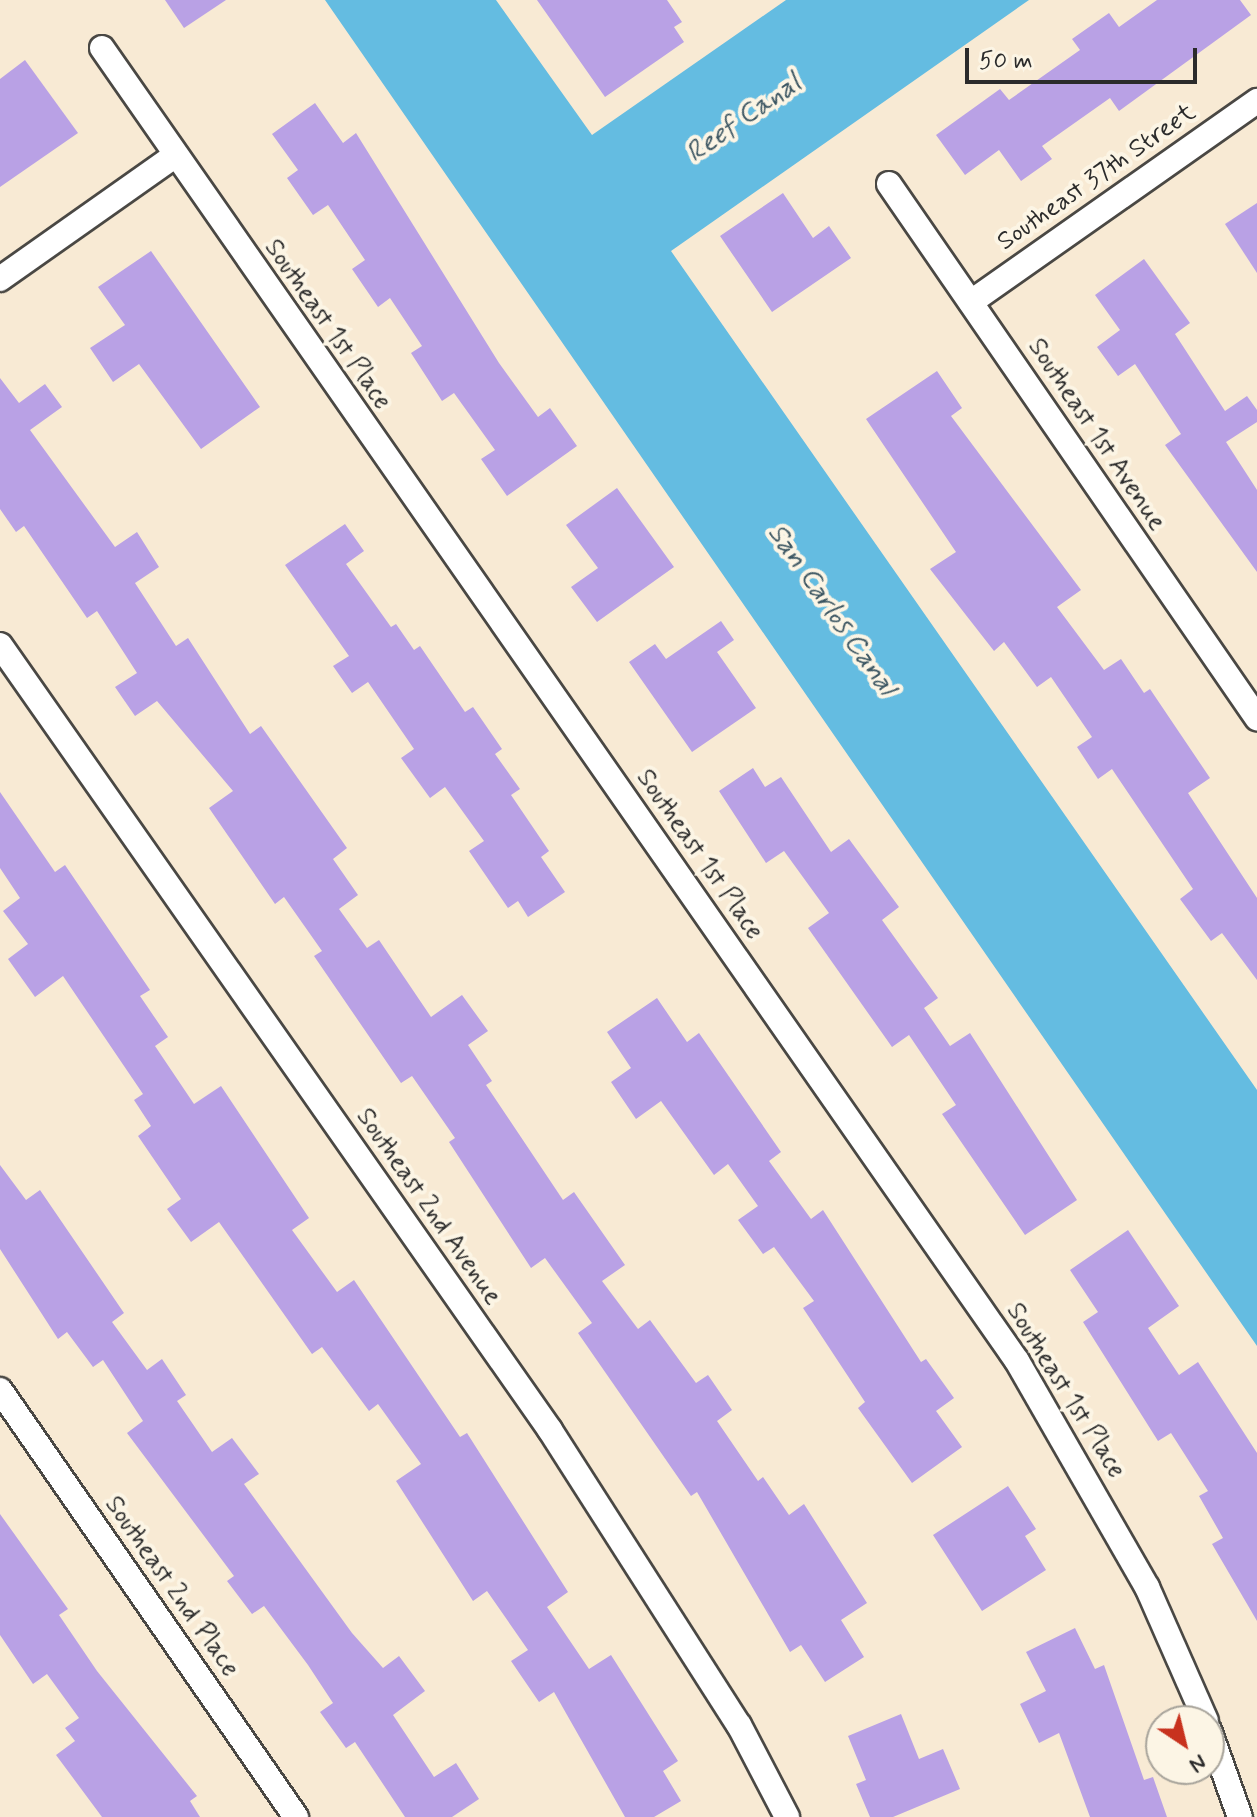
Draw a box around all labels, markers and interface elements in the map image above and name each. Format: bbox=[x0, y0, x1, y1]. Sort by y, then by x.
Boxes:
scale bar bbox=[969, 32, 1201, 82]
text: 50 m bbox=[979, 46, 1033, 77]
water label: Reef Canal bbox=[681, 68, 807, 170]
street label: Southeast 37th Street bbox=[992, 98, 1202, 258]
street label: Southeast 1st Place bbox=[257, 234, 397, 416]
street label: Southeast 1st Avenue bbox=[1020, 333, 1172, 537]
water label: San Carlos Canal bbox=[759, 517, 903, 703]
street label: Southeast 1st Place bbox=[629, 764, 769, 946]
street label: Southeast 2nd Avenue bbox=[348, 1102, 508, 1312]
street label: Southeast 1st Place bbox=[999, 1298, 1131, 1484]
street label: Southeast 2nd Place bbox=[98, 1492, 244, 1682]
north arrow bbox=[1145, 1705, 1225, 1785]
text: N bbox=[1184, 1747, 1212, 1779]

